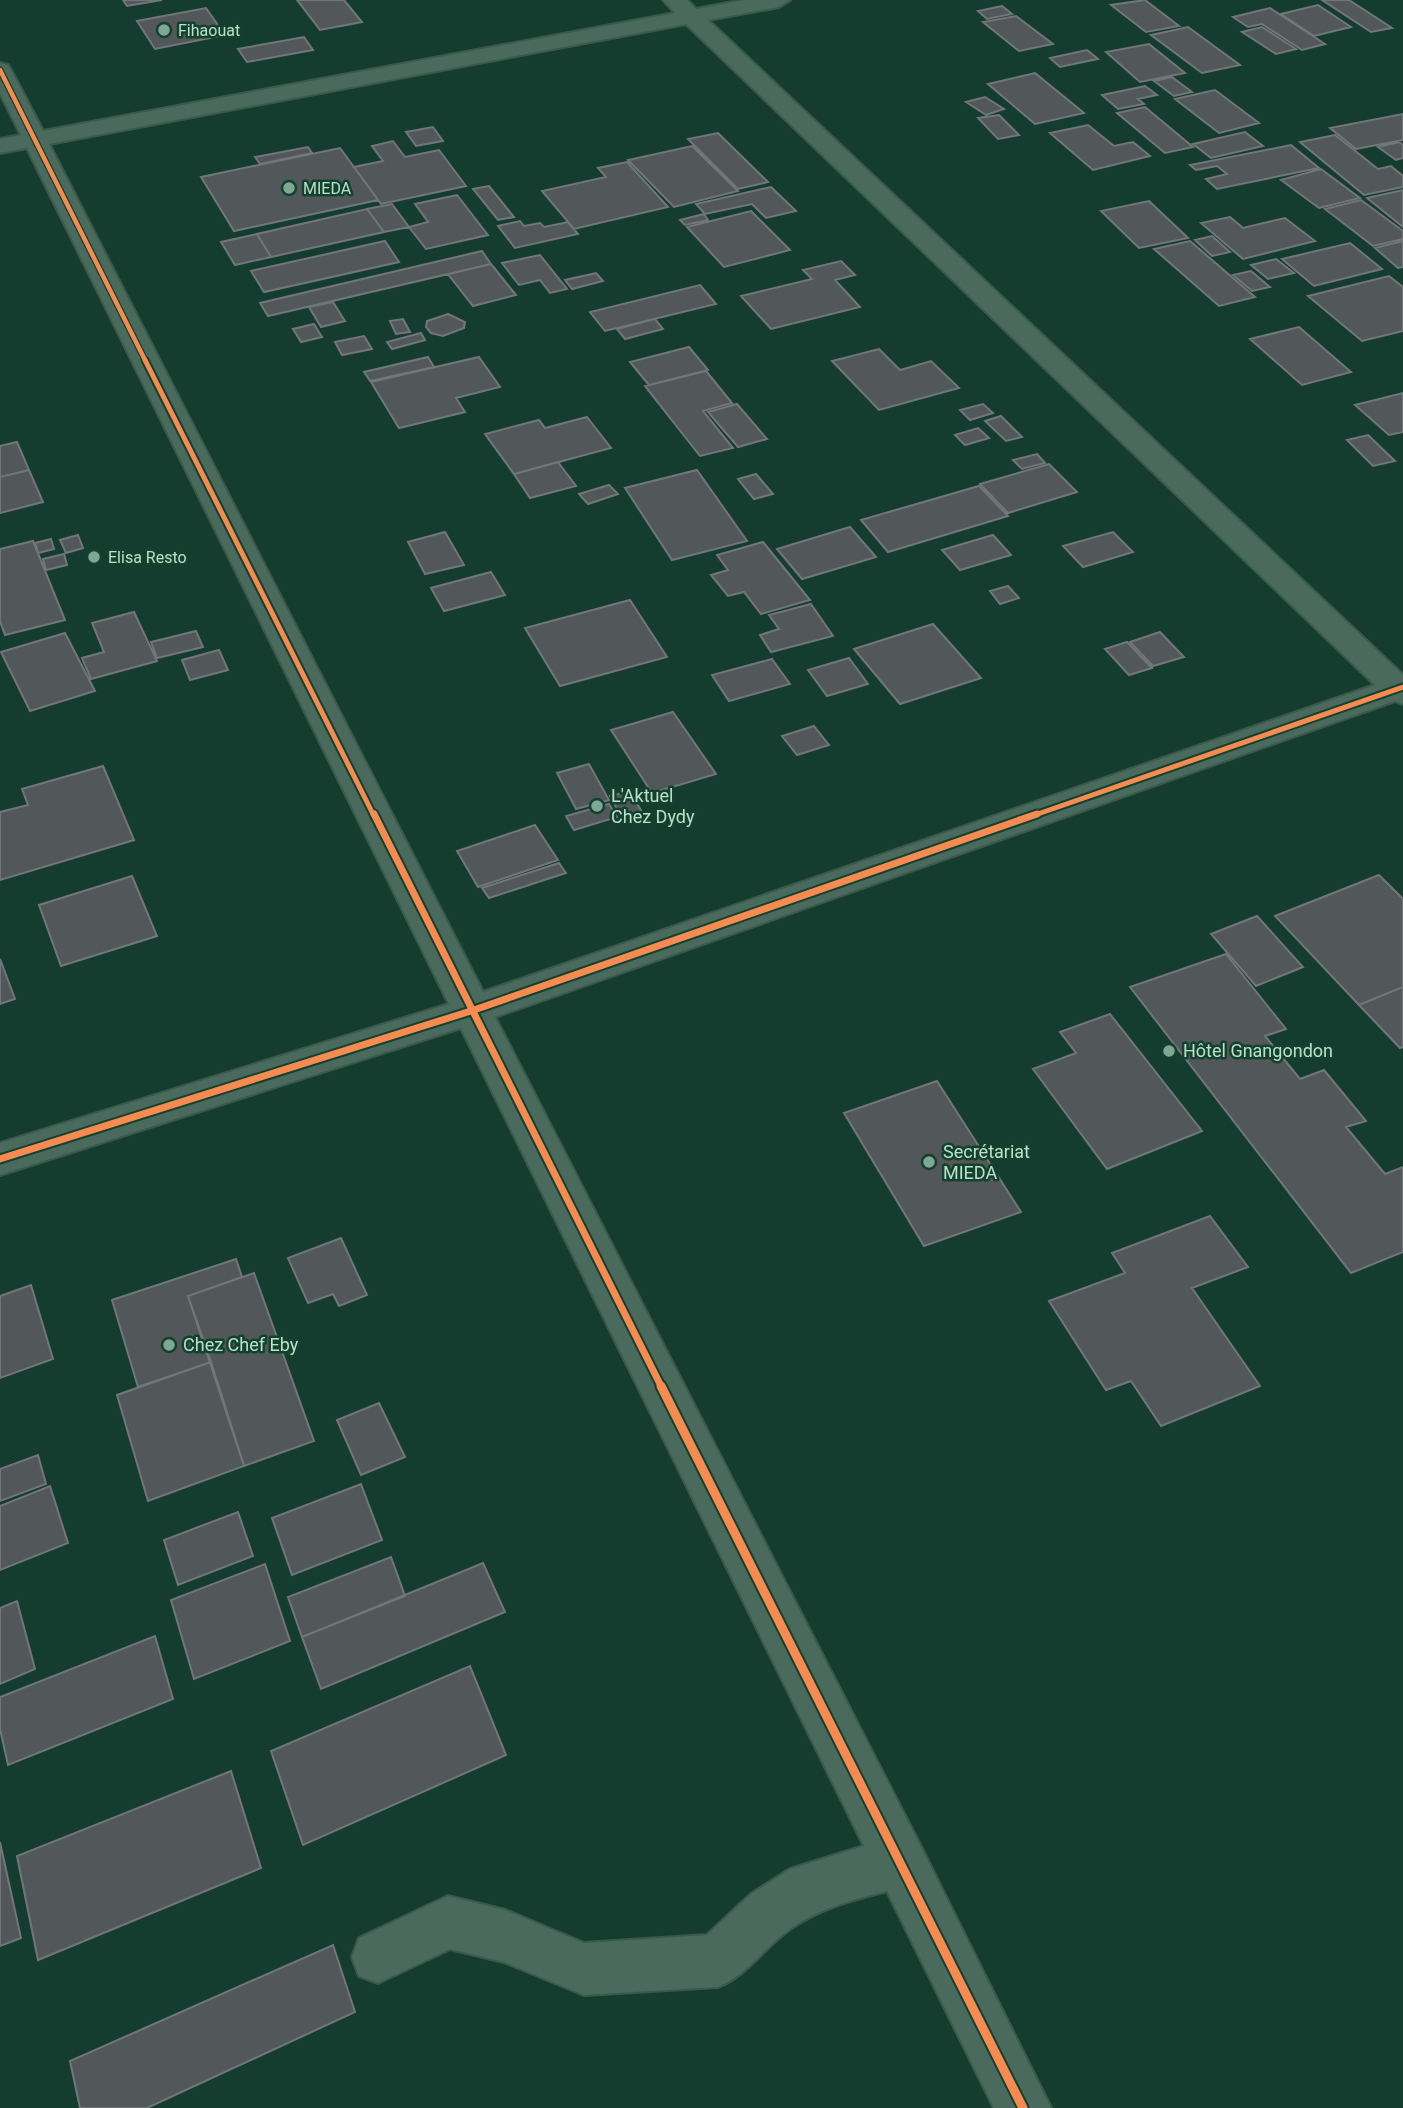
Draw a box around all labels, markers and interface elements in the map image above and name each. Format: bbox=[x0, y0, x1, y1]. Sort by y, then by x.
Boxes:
place label: Fihaouat bbox=[178, 21, 240, 40]
marker: Fihaouat bbox=[156, 22, 172, 38]
place label: MIEDA bbox=[303, 179, 352, 198]
marker: MIEDA bbox=[281, 180, 297, 196]
place label: Elisa Resto bbox=[108, 548, 187, 567]
marker: Elisa Resto bbox=[86, 549, 102, 565]
place label: L'Aktuel Chez Dydy bbox=[611, 785, 695, 827]
marker: L'Aktuel Chez Dydy bbox=[589, 798, 605, 814]
place label: Hôtel Gnangondon bbox=[1183, 1040, 1333, 1061]
marker: Hôtel Gnangondon bbox=[1161, 1043, 1177, 1059]
place label: Secrétariat MIEDA bbox=[943, 1141, 1030, 1183]
marker: Secrétariat MIEDA bbox=[921, 1154, 937, 1170]
place label: Chez Chef Eby bbox=[183, 1334, 299, 1355]
marker: Chez Chef Eby bbox=[161, 1337, 177, 1353]

